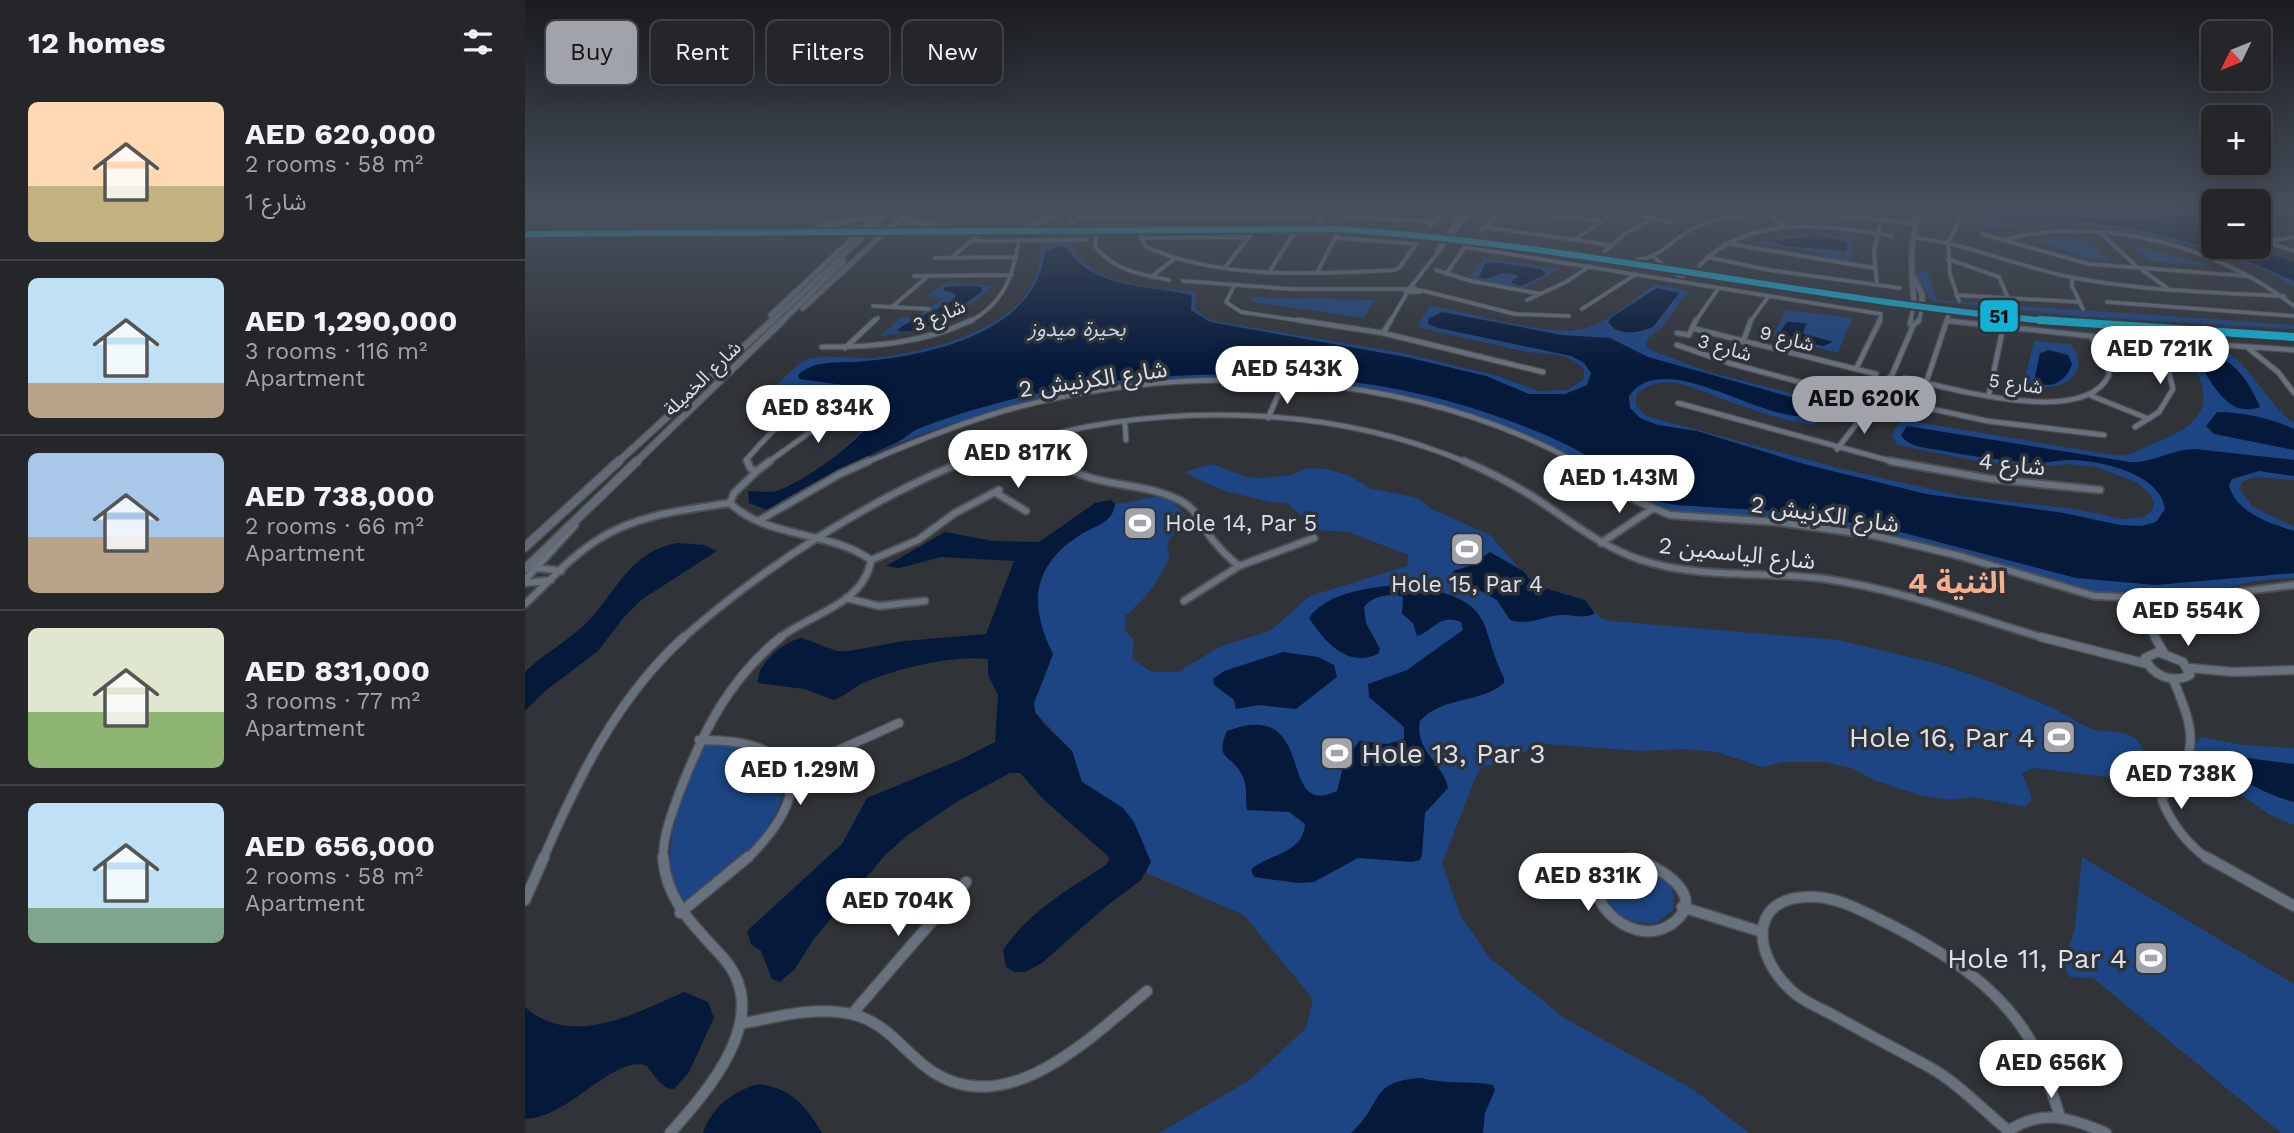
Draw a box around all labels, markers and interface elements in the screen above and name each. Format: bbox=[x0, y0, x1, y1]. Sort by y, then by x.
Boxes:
chip: Buy bbox=[546, 21, 637, 84]
chip: Rent bbox=[651, 21, 753, 84]
chip: Filters bbox=[767, 21, 889, 84]
chip: New bbox=[903, 21, 1002, 84]
north arrow bbox=[2201, 21, 2271, 91]
map controls bbox=[2201, 21, 2271, 259]
icon: filters bbox=[459, 23, 497, 61]
text: 12 homes bbox=[28, 25, 166, 60]
button: + bbox=[2201, 105, 2271, 175]
text: AED 620,000 bbox=[245, 116, 436, 151]
icon: home bbox=[84, 130, 168, 214]
text: 2 rooms · 58 m² bbox=[245, 151, 424, 178]
text: شارع 1 bbox=[245, 189, 307, 216]
button: − bbox=[2201, 189, 2271, 259]
street label: شارع 3 bbox=[910, 295, 970, 338]
line badge: 51 bbox=[1979, 299, 2019, 333]
text: AED 1,290,000 bbox=[245, 303, 458, 338]
text: 51 bbox=[1989, 305, 2009, 328]
icon: home bbox=[84, 306, 168, 390]
water label: بحيرة ميدوز bbox=[1026, 316, 1126, 341]
street label: شارع 9 bbox=[1757, 321, 1816, 358]
pin: AED 721K bbox=[2088, 326, 2232, 386]
street label: شارع 3 bbox=[1695, 329, 1754, 368]
text: AED 721K bbox=[2107, 335, 2213, 362]
street label: شارع الخميلة bbox=[659, 336, 747, 422]
text: 3 rooms · 116 m² bbox=[245, 338, 427, 365]
pin: AED 543K bbox=[1215, 346, 1359, 406]
text: AED 543K bbox=[1231, 355, 1343, 382]
street label: شارع الكرنيش 2 bbox=[1017, 356, 1169, 406]
text: Apartment bbox=[245, 365, 365, 392]
street label: شارع 5 bbox=[1987, 368, 2045, 401]
pin: AED 620K bbox=[1792, 376, 1936, 436]
text: AED 620K bbox=[1808, 385, 1920, 412]
pin: AED 834K bbox=[746, 386, 890, 445]
text: AED 834K bbox=[762, 394, 874, 421]
pin: AED 817K bbox=[946, 430, 1090, 490]
text: AED 817K bbox=[964, 439, 1072, 466]
street label: شارع 4 bbox=[1977, 448, 2047, 484]
pin: AED 1.43M bbox=[1539, 456, 1699, 515]
text: AED 1.43M bbox=[1560, 464, 1678, 491]
text: AED 738,000 bbox=[245, 478, 435, 513]
icon: home bbox=[84, 481, 168, 565]
street label: شارع الكرنيش 2 bbox=[1749, 491, 1901, 541]
sports icon: Hole 14, Par 5 bbox=[1121, 504, 1159, 542]
place label: Hole 14, Par 5 bbox=[1165, 510, 1317, 537]
text: 2 rooms · 66 m² bbox=[245, 513, 424, 540]
sports icon: Hole 15, Par 4 bbox=[1448, 530, 1486, 568]
street label: شارع الياسمين 2 bbox=[1657, 532, 1817, 578]
text: Apartment bbox=[245, 540, 365, 567]
district label: الثنية 4 bbox=[1908, 565, 2006, 600]
place label: Hole 15, Par 4 bbox=[1391, 571, 1543, 598]
pin: AED 554K bbox=[2116, 588, 2260, 648]
text: AED 554K bbox=[2133, 597, 2243, 624]
text: AED 831,000 bbox=[245, 653, 430, 688]
icon: home bbox=[84, 656, 168, 740]
text: 3 rooms · 77 m² bbox=[245, 688, 420, 715]
text: Apartment bbox=[245, 715, 365, 742]
sports icon: Hole 16, Par 4 bbox=[2040, 718, 2078, 756]
place label: Hole 16, Par 4 bbox=[1849, 721, 2035, 754]
sports icon: Hole 13, Par 3 bbox=[1318, 734, 1356, 772]
place label: Hole 13, Par 3 bbox=[1361, 737, 1546, 770]
pin: AED 1.29M bbox=[720, 748, 880, 807]
pin: AED 738K bbox=[2109, 752, 2253, 811]
text: AED 1.29M bbox=[741, 756, 859, 783]
text: AED 738K bbox=[2126, 760, 2236, 787]
text: AED 656,000 bbox=[245, 828, 435, 863]
icon: home bbox=[84, 831, 168, 915]
pin: AED 831K bbox=[1516, 853, 1660, 913]
text: AED 831K bbox=[1535, 862, 1641, 889]
text: 2 rooms · 58 m² bbox=[245, 863, 424, 890]
pin: AED 704K bbox=[826, 878, 970, 938]
text: AED 704K bbox=[842, 887, 954, 914]
text: Apartment bbox=[245, 890, 365, 917]
sports icon: Hole 11, Par 4 bbox=[2132, 939, 2170, 977]
place label: Hole 11, Par 4 bbox=[1947, 942, 2127, 975]
pin: AED 656K bbox=[1979, 1040, 2123, 1100]
text: AED 656K bbox=[1996, 1049, 2106, 1076]

